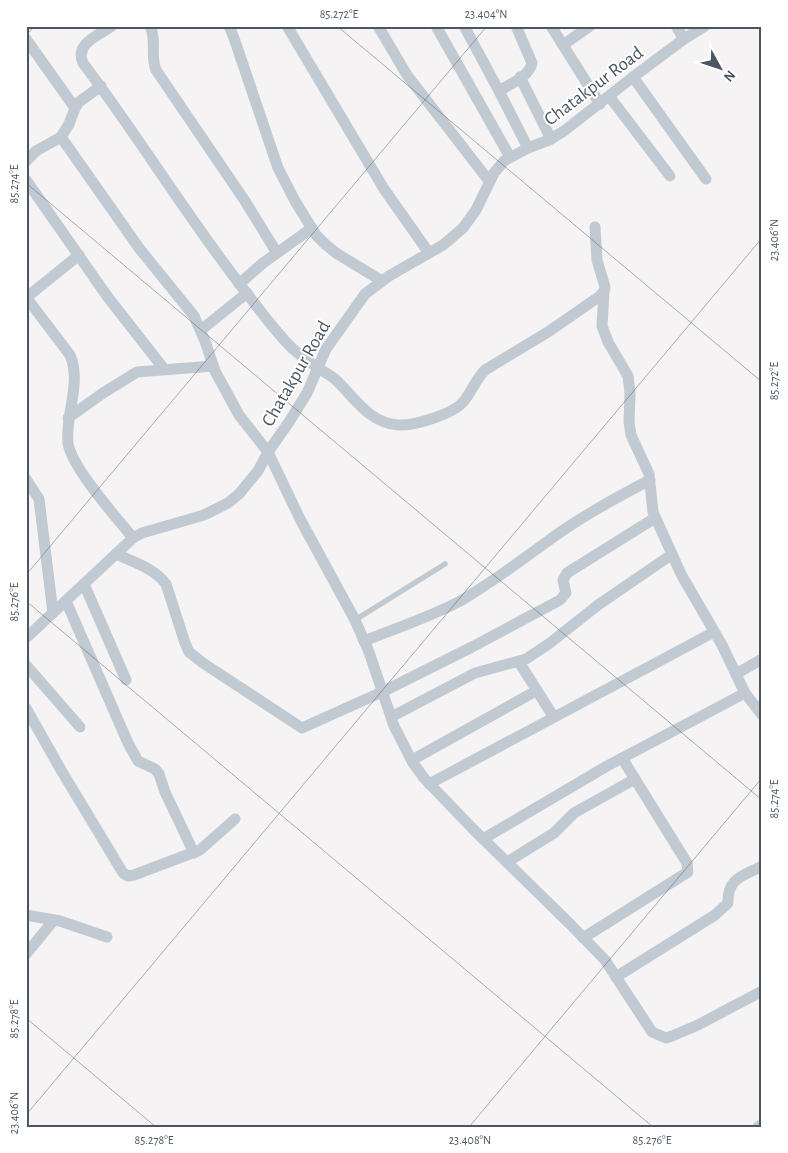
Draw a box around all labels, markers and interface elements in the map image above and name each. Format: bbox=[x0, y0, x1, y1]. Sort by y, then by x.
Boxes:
text: 85.272°E bbox=[320, 8, 359, 20]
text: 23.404°N bbox=[465, 8, 507, 20]
north arrow bbox=[696, 42, 746, 92]
street label: Chatakpur Road bbox=[541, 43, 647, 129]
text: N bbox=[721, 67, 738, 84]
text: 85.274°E bbox=[8, 164, 20, 204]
text: 23.406°N bbox=[768, 219, 780, 261]
street label: Chatakpur Road bbox=[259, 318, 334, 430]
text: 85.272°E bbox=[768, 361, 780, 400]
text: 85.276°E bbox=[8, 582, 20, 621]
text: 85.274°E bbox=[768, 779, 780, 819]
text: 85.278°E bbox=[8, 999, 20, 1038]
text: 23.406°N bbox=[8, 1092, 20, 1134]
text: 85.278°E bbox=[135, 1134, 174, 1146]
text: 23.408°N bbox=[449, 1134, 491, 1146]
text: 85.276°E bbox=[633, 1134, 672, 1146]

